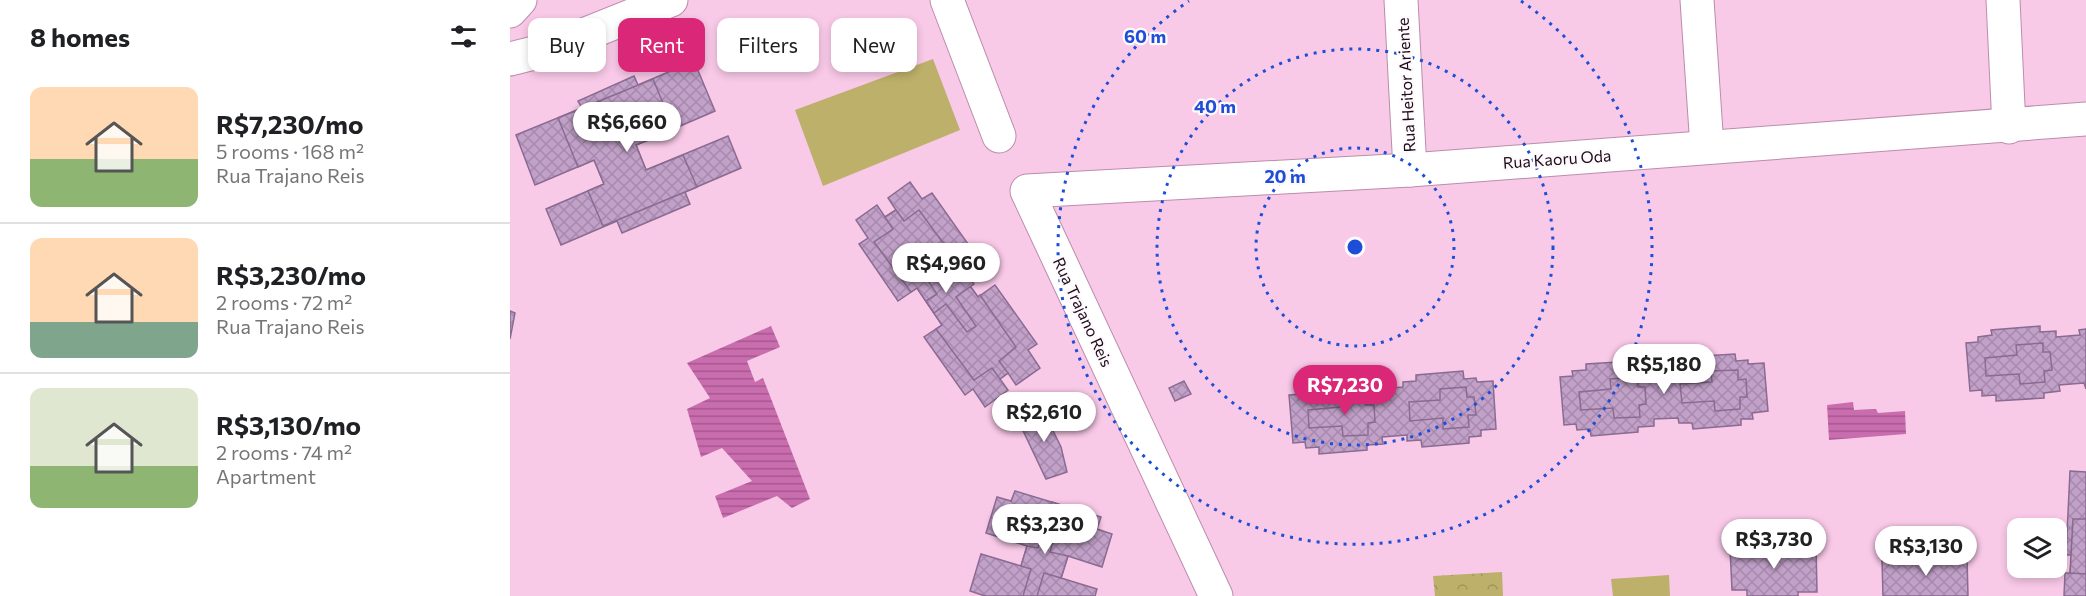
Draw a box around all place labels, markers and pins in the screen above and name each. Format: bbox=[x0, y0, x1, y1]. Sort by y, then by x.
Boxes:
pin: R$6,660 bbox=[572, 102, 682, 153]
centre of rings bbox=[1345, 237, 1365, 257]
pin: R$4,960 bbox=[891, 243, 1001, 294]
pin: R$5,180 bbox=[1609, 344, 1719, 395]
pin: R$7,230 bbox=[1290, 365, 1400, 416]
pin: R$2,610 bbox=[989, 392, 1099, 443]
pin: R$3,230 bbox=[990, 504, 1100, 555]
pin: R$3,730 bbox=[1719, 519, 1829, 570]
pin: R$3,130 bbox=[1871, 526, 1981, 577]

